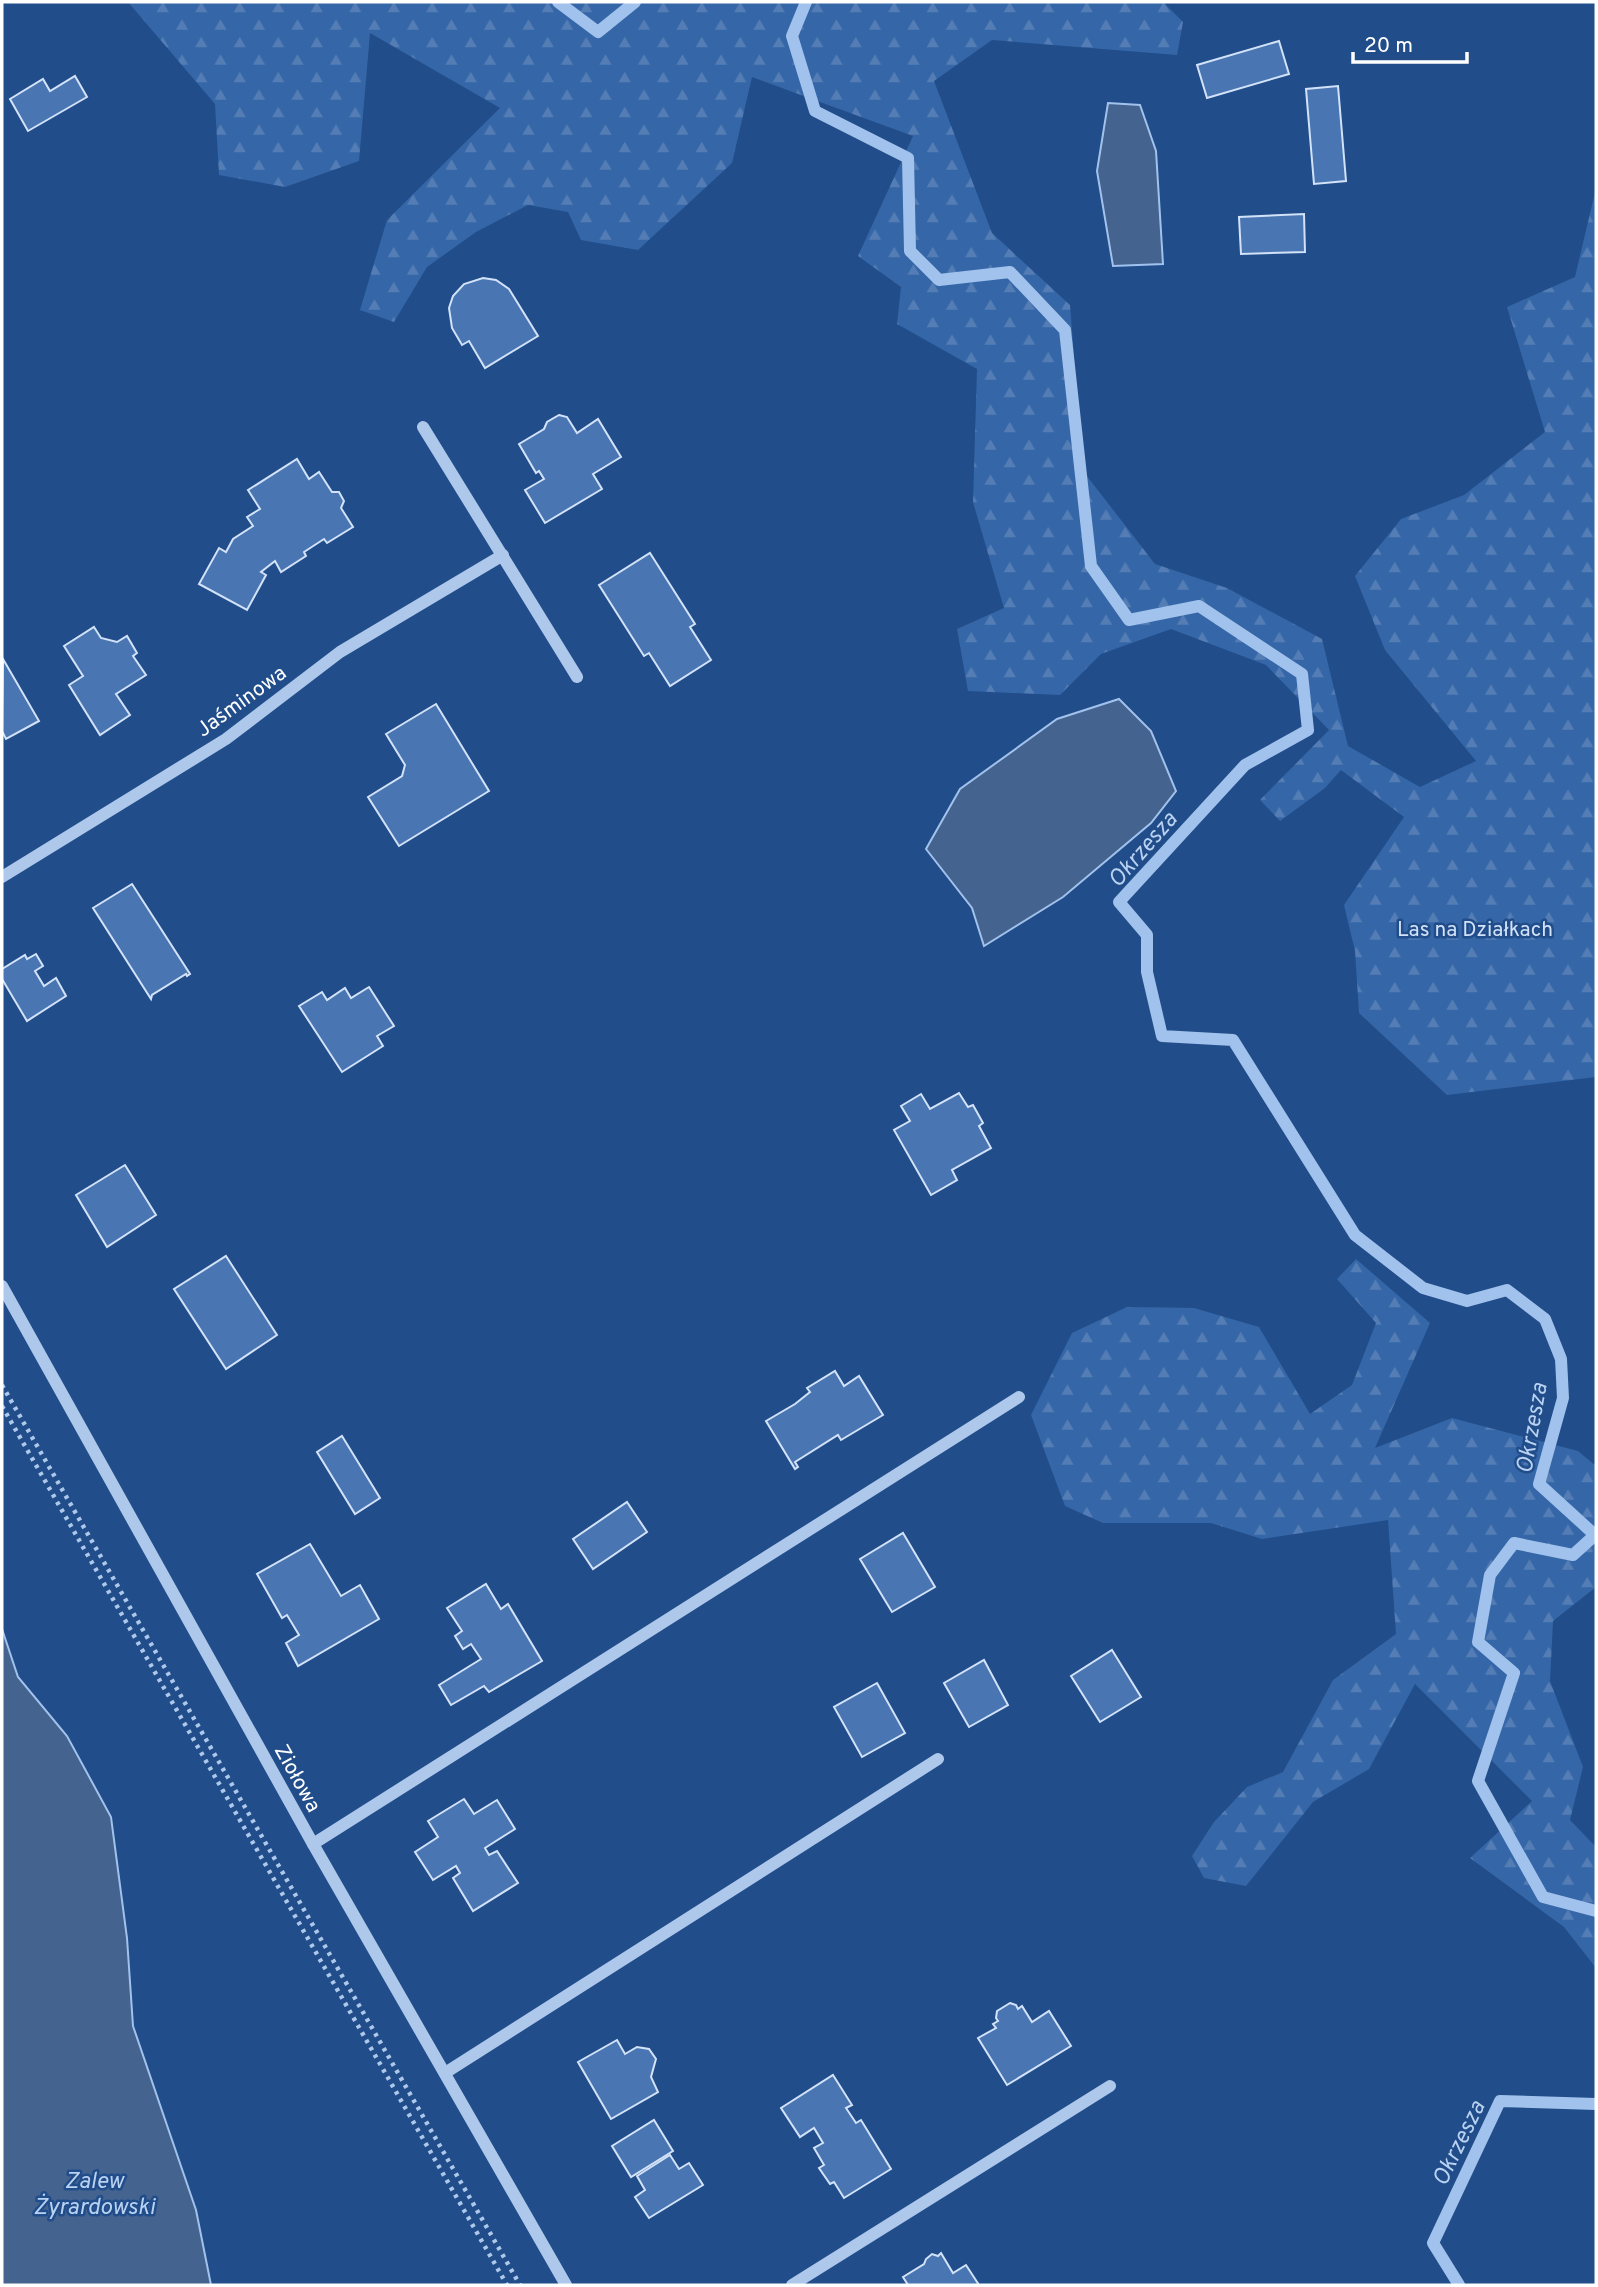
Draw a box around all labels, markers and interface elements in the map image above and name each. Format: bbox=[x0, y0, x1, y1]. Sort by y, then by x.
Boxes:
scale bar bbox=[1353, 21, 1467, 65]
text: 20 m bbox=[1364, 33, 1413, 60]
street label: Jaśminowa bbox=[191, 660, 292, 744]
water label: Okrzesza bbox=[1103, 807, 1185, 895]
park label: Las na Działkach bbox=[1397, 917, 1553, 944]
water label: Okrzesza bbox=[1511, 1381, 1556, 1476]
street label: Ziołowa bbox=[267, 1740, 326, 1817]
water label: Okrzesza bbox=[1427, 2097, 1493, 2192]
water label: Zalew Żyrardowski bbox=[33, 2168, 156, 2223]

